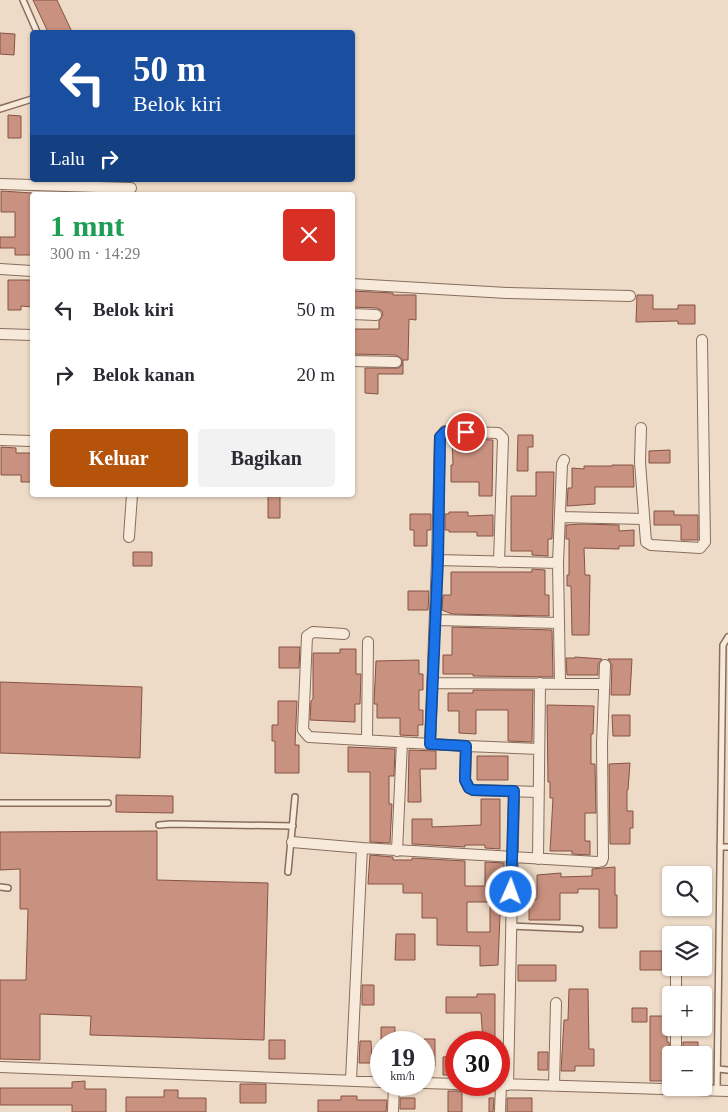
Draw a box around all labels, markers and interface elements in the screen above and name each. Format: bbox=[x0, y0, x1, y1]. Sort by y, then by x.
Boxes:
icon: left bbox=[50, 50, 115, 115]
text: 50 m bbox=[133, 50, 206, 89]
text: Belok kiri bbox=[133, 91, 222, 116]
icon: right bbox=[95, 145, 123, 173]
text: Lalu bbox=[50, 148, 85, 169]
text: 1 mnt bbox=[50, 209, 124, 242]
button: close bbox=[283, 209, 335, 261]
text: 300 m · 14:29 bbox=[50, 245, 140, 262]
icon: left bbox=[50, 296, 78, 324]
text: Belok kiri bbox=[93, 299, 174, 320]
text: 50 m bbox=[296, 299, 335, 320]
icon: right bbox=[50, 361, 78, 389]
text: Belok kanan bbox=[93, 364, 195, 385]
text: 20 m bbox=[296, 364, 335, 385]
pin bbox=[445, 411, 487, 453]
icon: arrive bbox=[452, 418, 480, 446]
button: Keluar bbox=[50, 429, 188, 487]
button: Bagikan bbox=[198, 429, 335, 487]
position arrow bbox=[484, 865, 536, 917]
map controls bbox=[662, 866, 712, 1096]
button: search bbox=[662, 866, 712, 916]
button: layers bbox=[662, 926, 712, 976]
button: + bbox=[662, 986, 712, 1036]
speed limit sign: 30 bbox=[445, 1031, 510, 1096]
text: 19 bbox=[390, 1044, 415, 1071]
button: − bbox=[662, 1046, 712, 1096]
text: km/h bbox=[390, 1069, 415, 1083]

